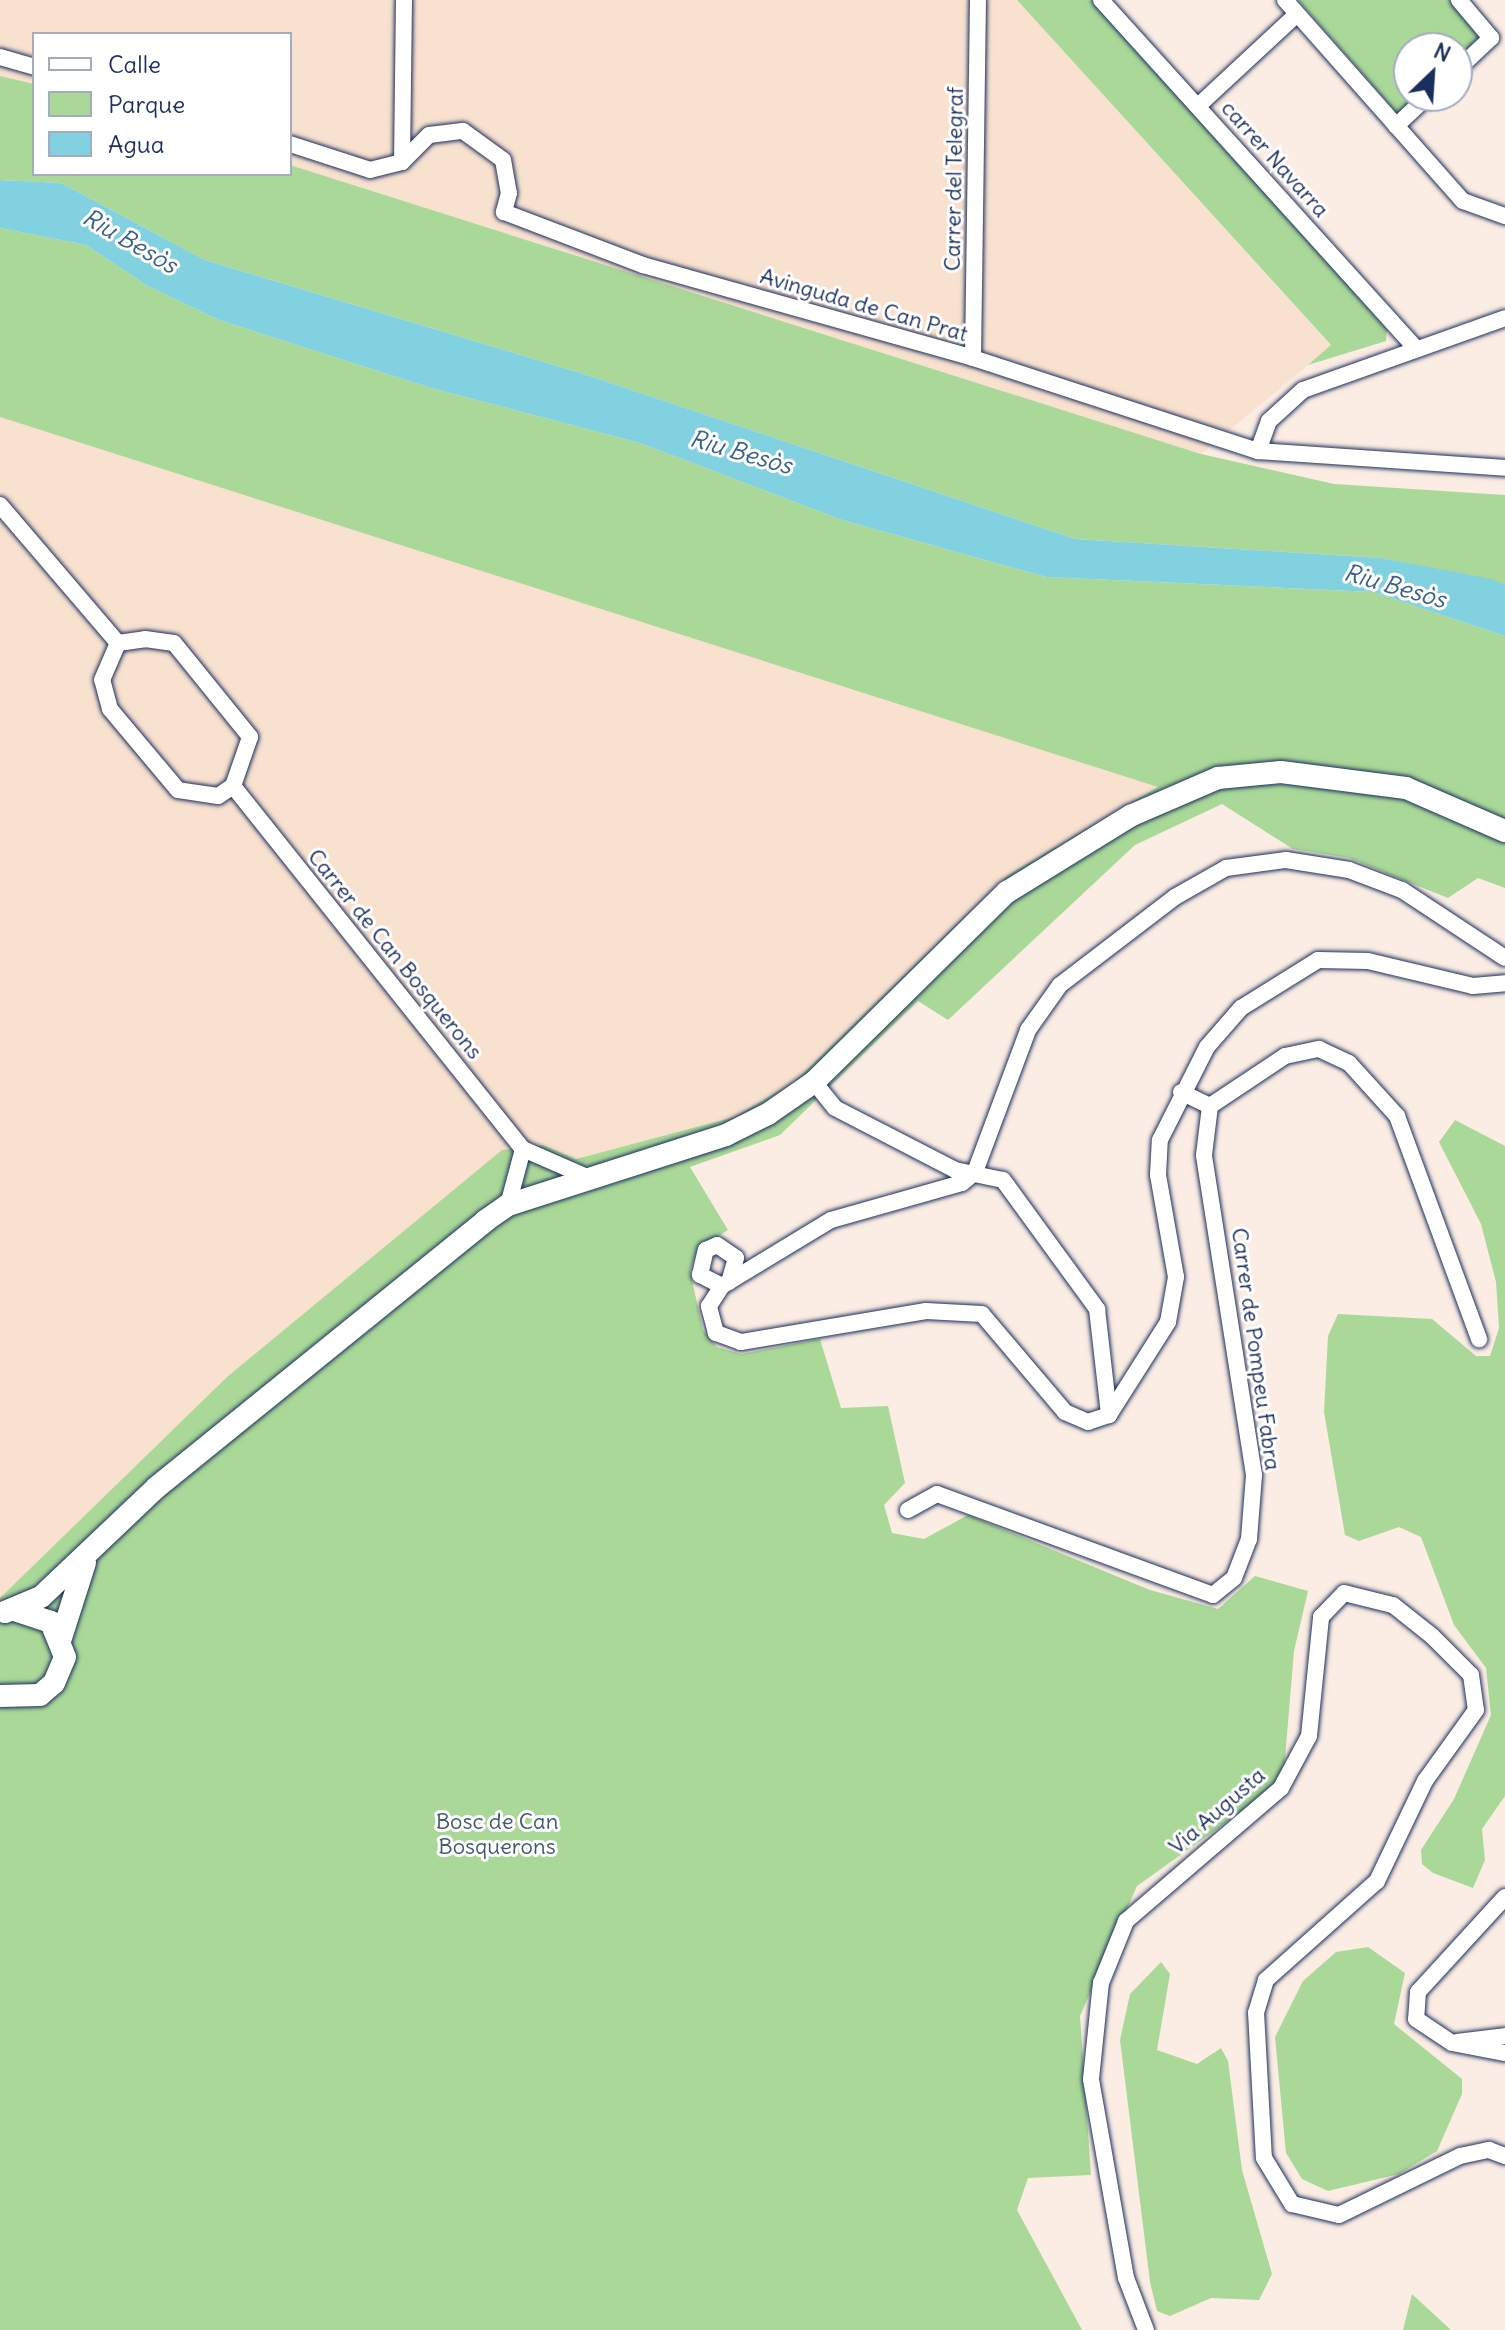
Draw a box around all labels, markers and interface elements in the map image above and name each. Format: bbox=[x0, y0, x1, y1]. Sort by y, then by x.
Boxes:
legend bbox=[32, 32, 292, 176]
north arrow bbox=[1393, 32, 1473, 112]
text: N bbox=[1429, 36, 1455, 68]
text: Calle bbox=[108, 49, 161, 79]
street label: Carrer del Telegraf bbox=[939, 87, 969, 271]
text: Parque bbox=[108, 89, 185, 119]
street label: carrer Navarra bbox=[1216, 95, 1334, 223]
text: Agua bbox=[108, 129, 164, 159]
water label: Riu Besòs bbox=[78, 202, 182, 280]
street label: Avinguda de Can Prat bbox=[757, 263, 971, 347]
water label: Riu Besòs bbox=[687, 424, 795, 480]
water label: Riu Besòs bbox=[1341, 558, 1449, 614]
street label: Carrer de Can Bosquerons bbox=[302, 844, 488, 1064]
street label: Carrer de Pompeu Fabra bbox=[1226, 1226, 1286, 1472]
street label: Via Augusta bbox=[1164, 1762, 1270, 1860]
park label: Bosc de Can Bosquerons bbox=[436, 1808, 558, 1860]

